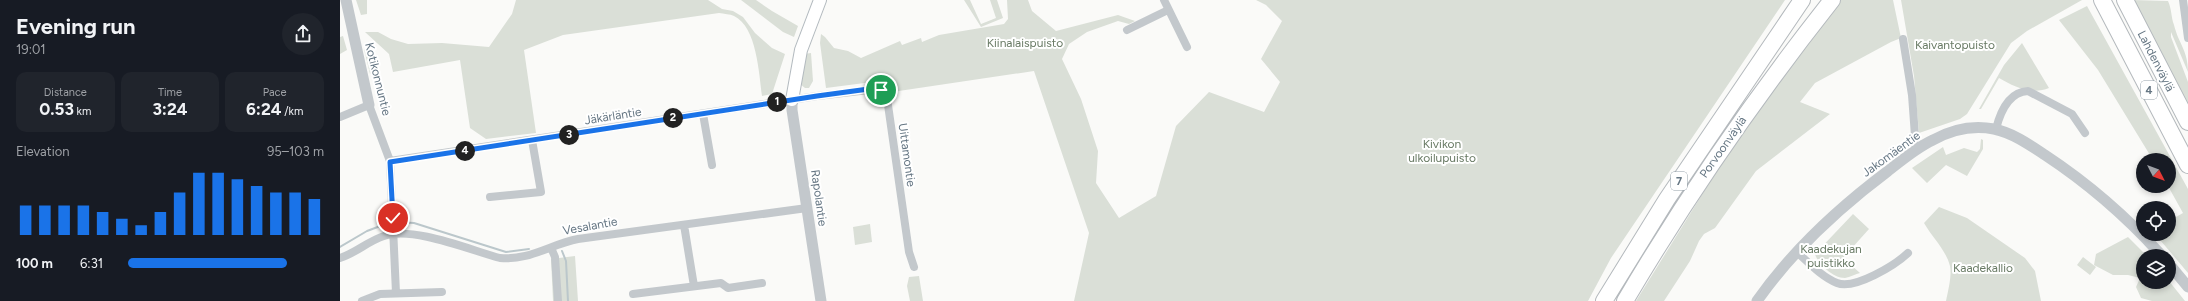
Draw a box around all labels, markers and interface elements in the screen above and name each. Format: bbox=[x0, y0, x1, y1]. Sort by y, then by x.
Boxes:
text: Evening run bbox=[16, 13, 136, 40]
button: share bbox=[282, 13, 324, 55]
street label: Lahdenväylä bbox=[2135, 28, 2177, 94]
park label: Kiinalaispuisto bbox=[987, 36, 1063, 50]
park label: Kaivantopuisto bbox=[1915, 38, 1995, 52]
street label: Kotikonnuntie bbox=[362, 41, 394, 117]
text: 19:01 bbox=[16, 42, 46, 57]
pin bbox=[864, 73, 898, 107]
icon: arrive bbox=[870, 79, 892, 101]
road number: 4 bbox=[2141, 81, 2157, 99]
text: Distance bbox=[44, 86, 87, 99]
text: Time bbox=[158, 86, 182, 99]
text: Pace bbox=[263, 86, 287, 99]
pin: 1 bbox=[767, 92, 787, 112]
text: 1 bbox=[775, 95, 779, 108]
text: 0.53 bbox=[39, 99, 74, 119]
text: 3:24 bbox=[152, 99, 188, 119]
text: 6:24 bbox=[246, 99, 282, 119]
text: km bbox=[74, 105, 91, 118]
text: /km bbox=[282, 105, 303, 118]
street label: Jäkärläntie bbox=[583, 105, 643, 127]
pin: 2 bbox=[663, 108, 683, 128]
text: 2 bbox=[670, 111, 676, 124]
street label: Porvoonväylä bbox=[1697, 114, 1749, 180]
street label: Uittamontie bbox=[896, 122, 918, 188]
pin: 3 bbox=[559, 125, 579, 145]
text: 3 bbox=[566, 128, 572, 141]
street label: Jakomäentie bbox=[1859, 128, 1923, 180]
park label: Kivikon ulkoilupuisto bbox=[1408, 137, 1476, 165]
pin: 4 bbox=[455, 141, 475, 161]
text: Elevation bbox=[16, 144, 69, 159]
text: 95–103 m bbox=[267, 144, 324, 159]
text: 4 bbox=[462, 144, 468, 157]
north arrow bbox=[2136, 153, 2176, 193]
map controls bbox=[2136, 153, 2176, 289]
street label: Rapolantie bbox=[808, 169, 830, 228]
road number: 7 bbox=[1671, 172, 1687, 190]
pin bbox=[376, 201, 410, 235]
button: locate bbox=[2136, 201, 2176, 241]
icon: check bbox=[382, 207, 404, 229]
street label: Vesalantie bbox=[561, 214, 619, 238]
park label: Kaadekujan puistikko bbox=[1800, 242, 1862, 270]
button: layers bbox=[2136, 249, 2176, 289]
text: 100 m bbox=[16, 256, 53, 271]
text: 6:31 bbox=[80, 256, 103, 271]
park label: Kaadekallio bbox=[1953, 261, 2013, 275]

